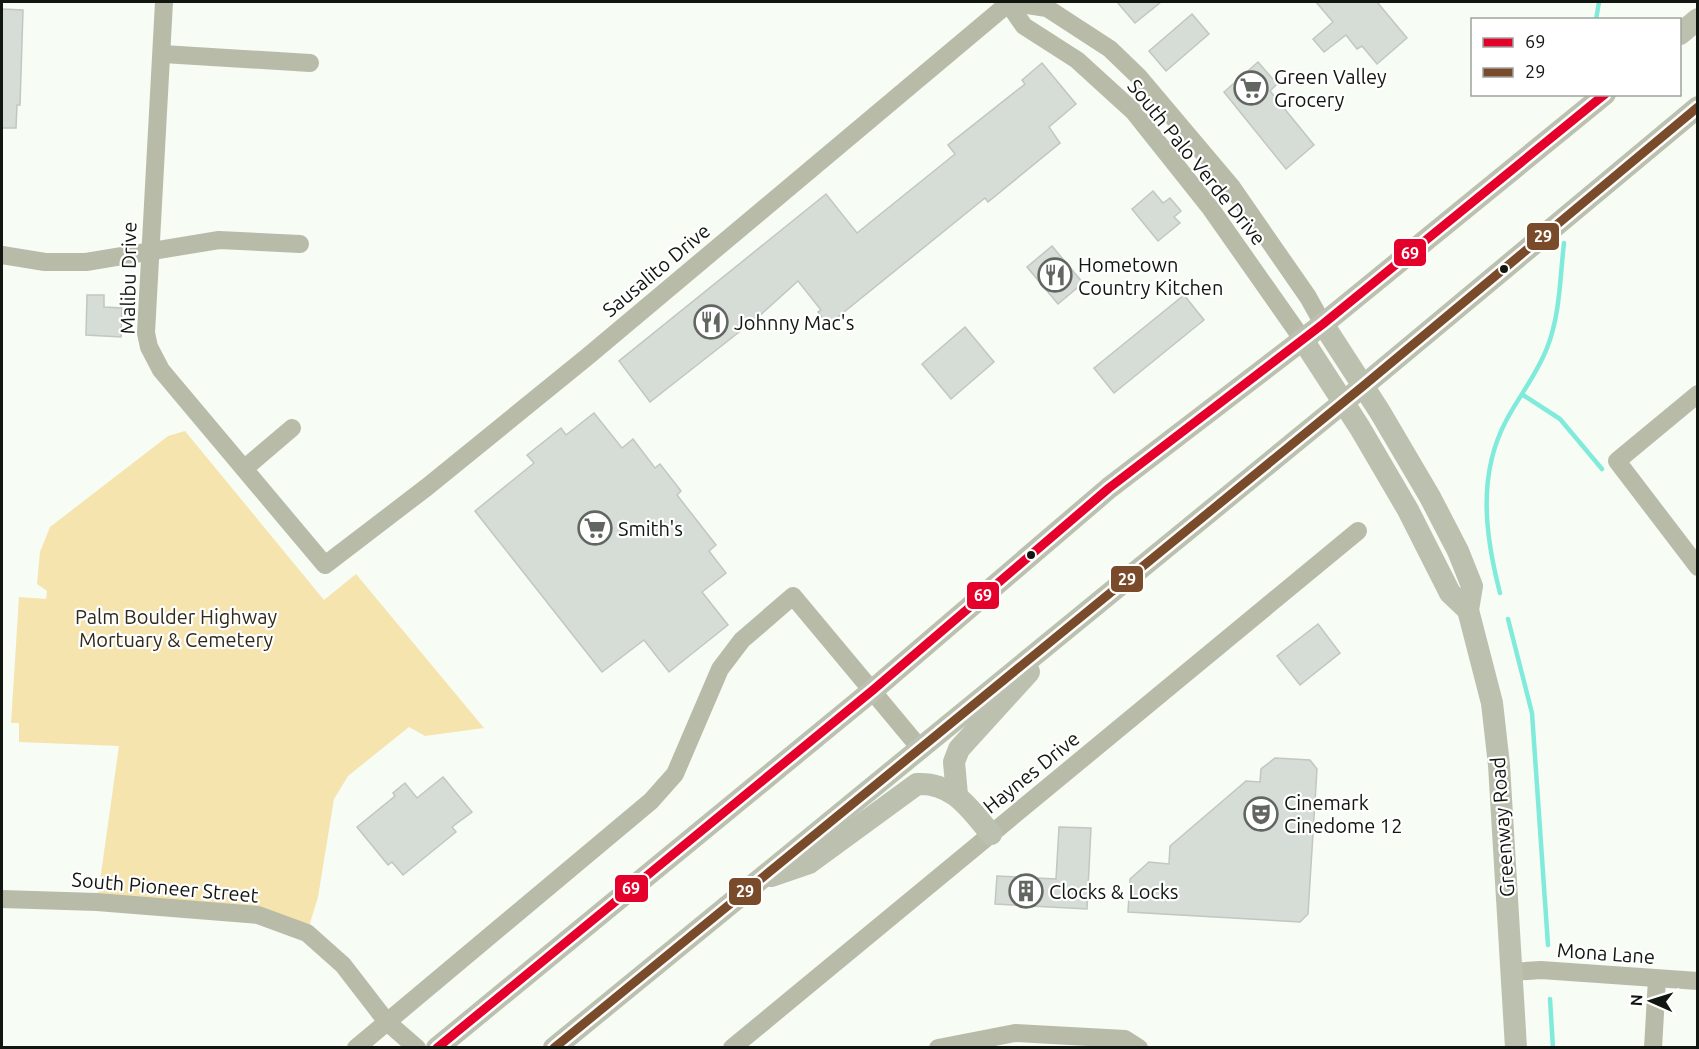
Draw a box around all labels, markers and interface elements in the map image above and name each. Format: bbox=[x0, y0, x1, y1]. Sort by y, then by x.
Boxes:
legend bbox=[1471, 18, 1681, 96]
text: 69 bbox=[1525, 31, 1545, 51]
text: 29 bbox=[1525, 61, 1545, 81]
place label: Green Valley Grocery bbox=[1274, 65, 1387, 111]
supermarket icon: Green Valley Grocery bbox=[1233, 70, 1269, 106]
street label: South Palo Verde Drive bbox=[1123, 75, 1271, 249]
street label: Sausalito Drive bbox=[598, 219, 714, 321]
street label: Malibu Drive bbox=[116, 221, 140, 335]
line badge: 29 bbox=[1526, 222, 1560, 251]
text: 29 bbox=[1534, 227, 1552, 245]
line badge: 69 bbox=[1393, 238, 1427, 267]
text: 69 bbox=[1401, 244, 1419, 262]
place label: Hometown Country Kitchen bbox=[1078, 253, 1223, 299]
restaurant icon: Hometown Country Kitchen bbox=[1037, 257, 1073, 293]
unlabelled marker bbox=[1498, 263, 1510, 275]
restaurant icon: Johnny Mac's bbox=[693, 304, 729, 340]
place label: Johnny Mac's bbox=[734, 311, 854, 334]
supermarket icon: Smith's bbox=[577, 510, 613, 546]
place label: Smith's bbox=[618, 517, 683, 540]
unlabelled marker bbox=[1025, 549, 1037, 561]
line badge: 29 bbox=[1110, 565, 1144, 593]
text: 29 bbox=[1118, 570, 1136, 588]
line badge: 69 bbox=[966, 581, 1000, 610]
text: 69 bbox=[974, 586, 992, 604]
park label: Palm Boulder Highway Mortuary & Cemetery bbox=[75, 605, 277, 651]
street label: Haynes Drive bbox=[978, 726, 1084, 818]
street label: Greenway Road bbox=[1486, 756, 1518, 898]
place label: Cinemark Cinedome 12 bbox=[1284, 791, 1402, 837]
theatre icon: Cinemark Cinedome 12 bbox=[1243, 796, 1279, 832]
street label: South Pioneer Street bbox=[71, 867, 260, 907]
building icon: Clocks & Locks bbox=[1008, 873, 1044, 909]
line badge: 69 bbox=[614, 874, 649, 903]
line badge: 29 bbox=[728, 877, 762, 906]
text: 69 bbox=[622, 879, 640, 897]
place label: Clocks & Locks bbox=[1049, 880, 1178, 903]
text: 29 bbox=[736, 882, 754, 900]
street label: Mona Lane bbox=[1556, 938, 1656, 968]
north arrow bbox=[1621, 971, 1681, 1031]
text: N bbox=[1627, 994, 1645, 1007]

